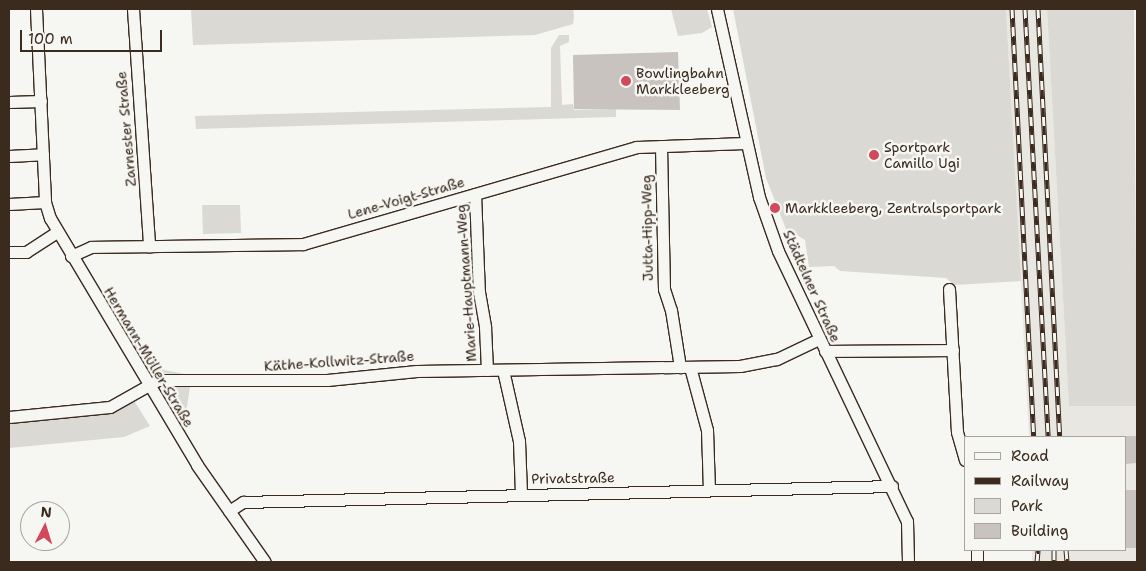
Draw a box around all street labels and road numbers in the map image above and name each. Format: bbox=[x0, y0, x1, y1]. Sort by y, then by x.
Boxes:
street label: Zarnester Straße bbox=[113, 71, 139, 187]
street label: Lene-Voigt-Straße bbox=[346, 173, 466, 223]
street label: Jutta-Hipp-Weg bbox=[638, 175, 656, 281]
street label: Marie-Hauptmann-Weg bbox=[452, 204, 480, 362]
street label: Städtelner Straße bbox=[780, 227, 844, 345]
street label: Hermann-Müller-Straße bbox=[100, 284, 198, 430]
street label: Käthe-Kollwitz-Straße bbox=[263, 347, 415, 375]
street label: Privatstraße bbox=[531, 469, 615, 487]

